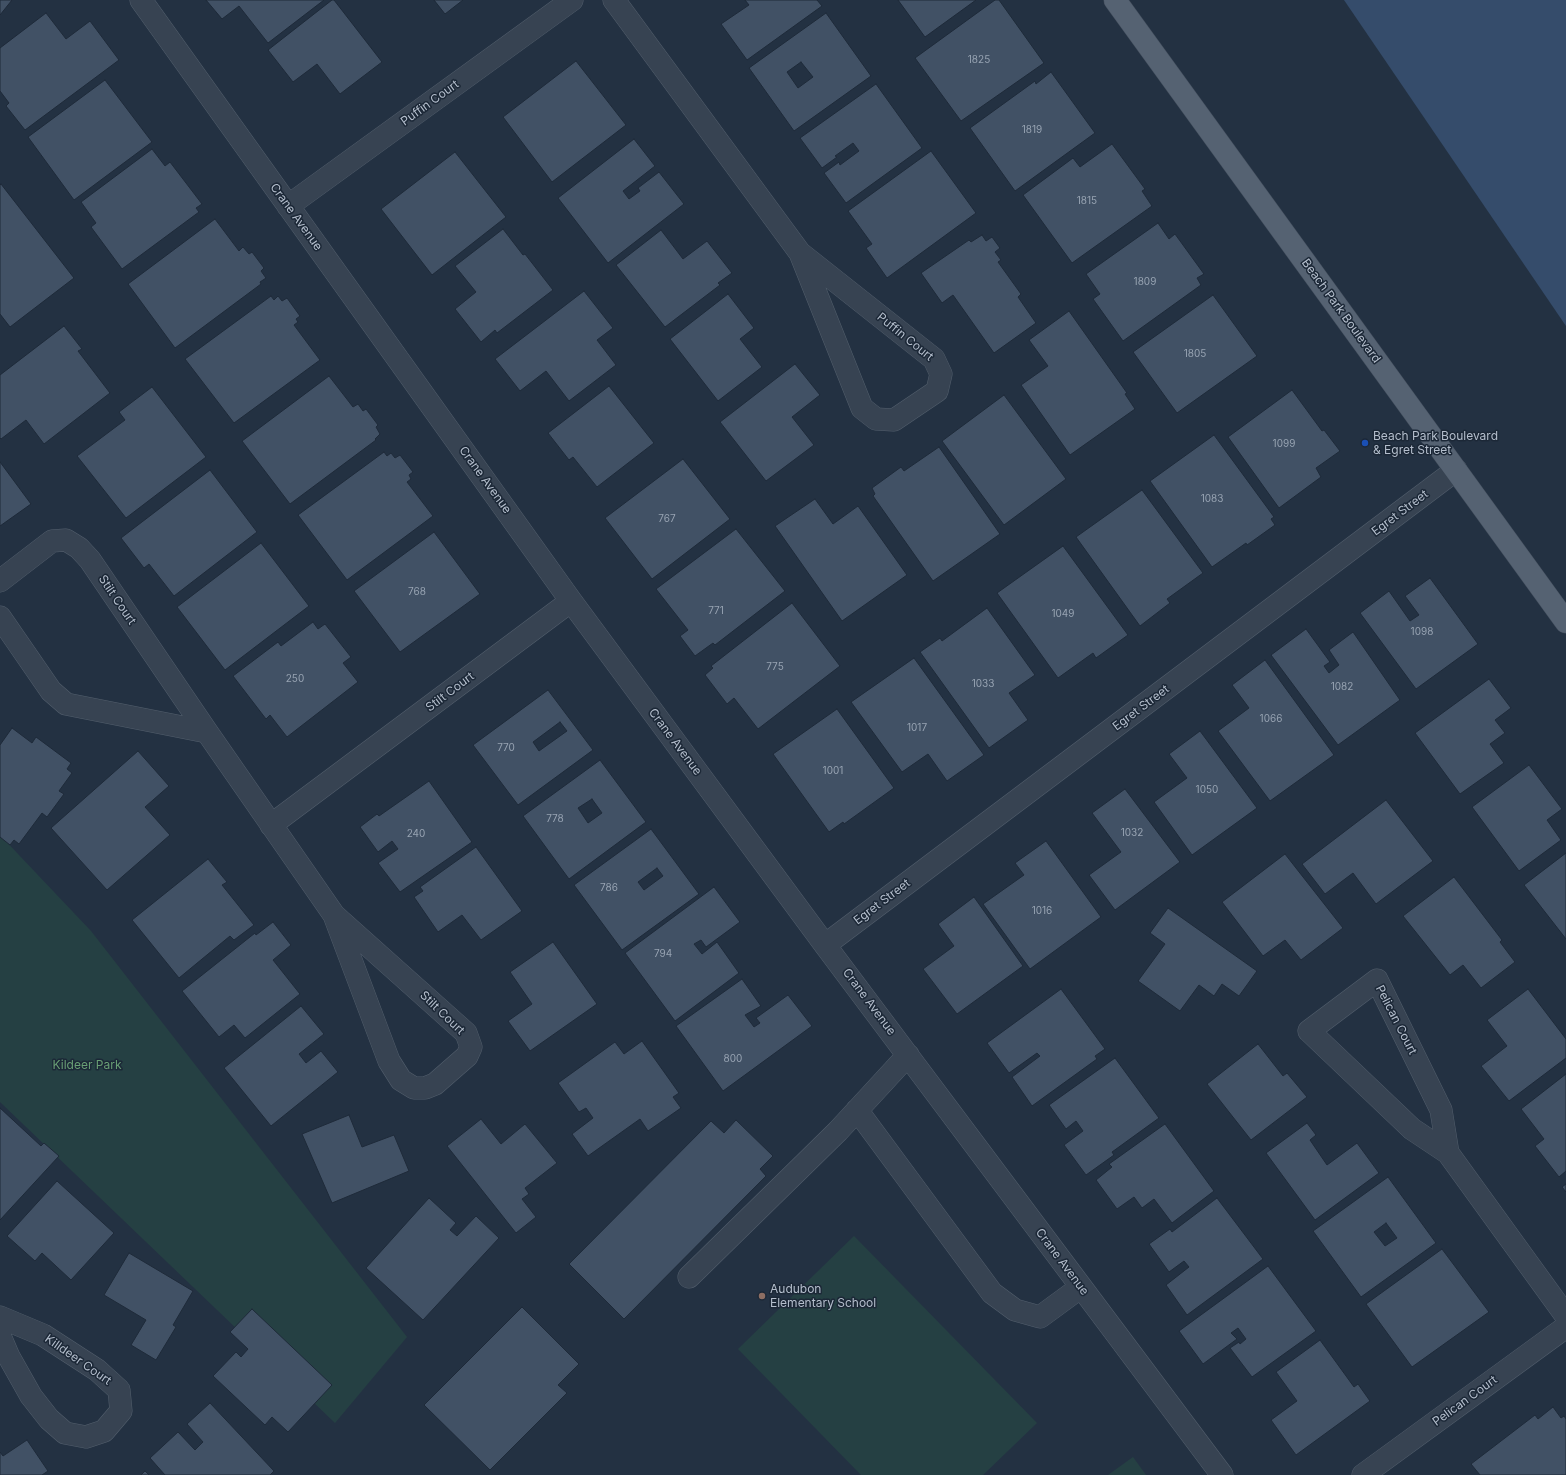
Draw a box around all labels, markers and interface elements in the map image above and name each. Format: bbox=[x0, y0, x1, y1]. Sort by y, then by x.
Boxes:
house number: 1825 bbox=[968, 54, 990, 66]
street label: Puffin Court bbox=[398, 77, 462, 129]
house number: 1819 bbox=[1022, 124, 1042, 136]
street label: Crane Avenue bbox=[267, 181, 325, 253]
house number: 1815 bbox=[1077, 195, 1097, 207]
street label: Beach Park Boulevard bbox=[1298, 256, 1384, 366]
house number: 1809 bbox=[1134, 276, 1156, 288]
street label: Puffin Court bbox=[874, 310, 936, 364]
house number: 1805 bbox=[1184, 348, 1206, 360]
place label: Beach Park Boulevard & Egret Street bbox=[1373, 429, 1498, 457]
house number: 1099 bbox=[1273, 438, 1295, 450]
marker: Beach Park Boulevard & Egret Street bbox=[1360, 438, 1370, 448]
street label: Crane Avenue bbox=[456, 444, 514, 516]
street label: Egret Street bbox=[1369, 487, 1431, 539]
house number: 1083 bbox=[1201, 493, 1223, 505]
house number: 767 bbox=[658, 513, 676, 525]
street label: Stilt Court bbox=[95, 573, 139, 627]
house number: 768 bbox=[408, 586, 426, 598]
house number: 771 bbox=[708, 605, 724, 617]
house number: 1049 bbox=[1051, 608, 1075, 620]
house number: 1098 bbox=[1411, 626, 1433, 638]
house number: 775 bbox=[766, 661, 784, 673]
street label: Stilt Court bbox=[423, 669, 477, 715]
house number: 250 bbox=[286, 673, 304, 685]
house number: 1033 bbox=[972, 678, 994, 690]
house number: 1082 bbox=[1331, 681, 1353, 693]
street label: Egret Street bbox=[1110, 682, 1172, 734]
street label: Crane Avenue bbox=[645, 706, 705, 778]
house number: 1066 bbox=[1260, 713, 1282, 725]
house number: 1017 bbox=[907, 722, 927, 734]
house number: 770 bbox=[497, 742, 515, 754]
house number: 1001 bbox=[823, 765, 843, 777]
house number: 1050 bbox=[1196, 784, 1218, 796]
house number: 778 bbox=[546, 813, 564, 825]
house number: 1032 bbox=[1121, 827, 1143, 839]
house number: 240 bbox=[407, 828, 425, 840]
street label: Egret Street bbox=[851, 876, 913, 928]
house number: 786 bbox=[600, 882, 618, 894]
house number: 1016 bbox=[1032, 905, 1052, 917]
house number: 794 bbox=[654, 948, 672, 960]
street label: Crane Avenue bbox=[839, 966, 899, 1038]
street label: Pelican Court bbox=[1372, 983, 1420, 1057]
street label: Stilt Court bbox=[417, 988, 467, 1038]
house number: 800 bbox=[724, 1053, 742, 1065]
park label: Kildeer Park bbox=[53, 1058, 121, 1072]
street label: Crane Avenue bbox=[1032, 1226, 1092, 1298]
place label: Audubon Elementary School bbox=[770, 1282, 876, 1310]
marker: Audubon Elementary School bbox=[757, 1291, 767, 1301]
street label: Killdeer Court bbox=[42, 1332, 114, 1388]
street label: Pelican Court bbox=[1430, 1373, 1500, 1429]

